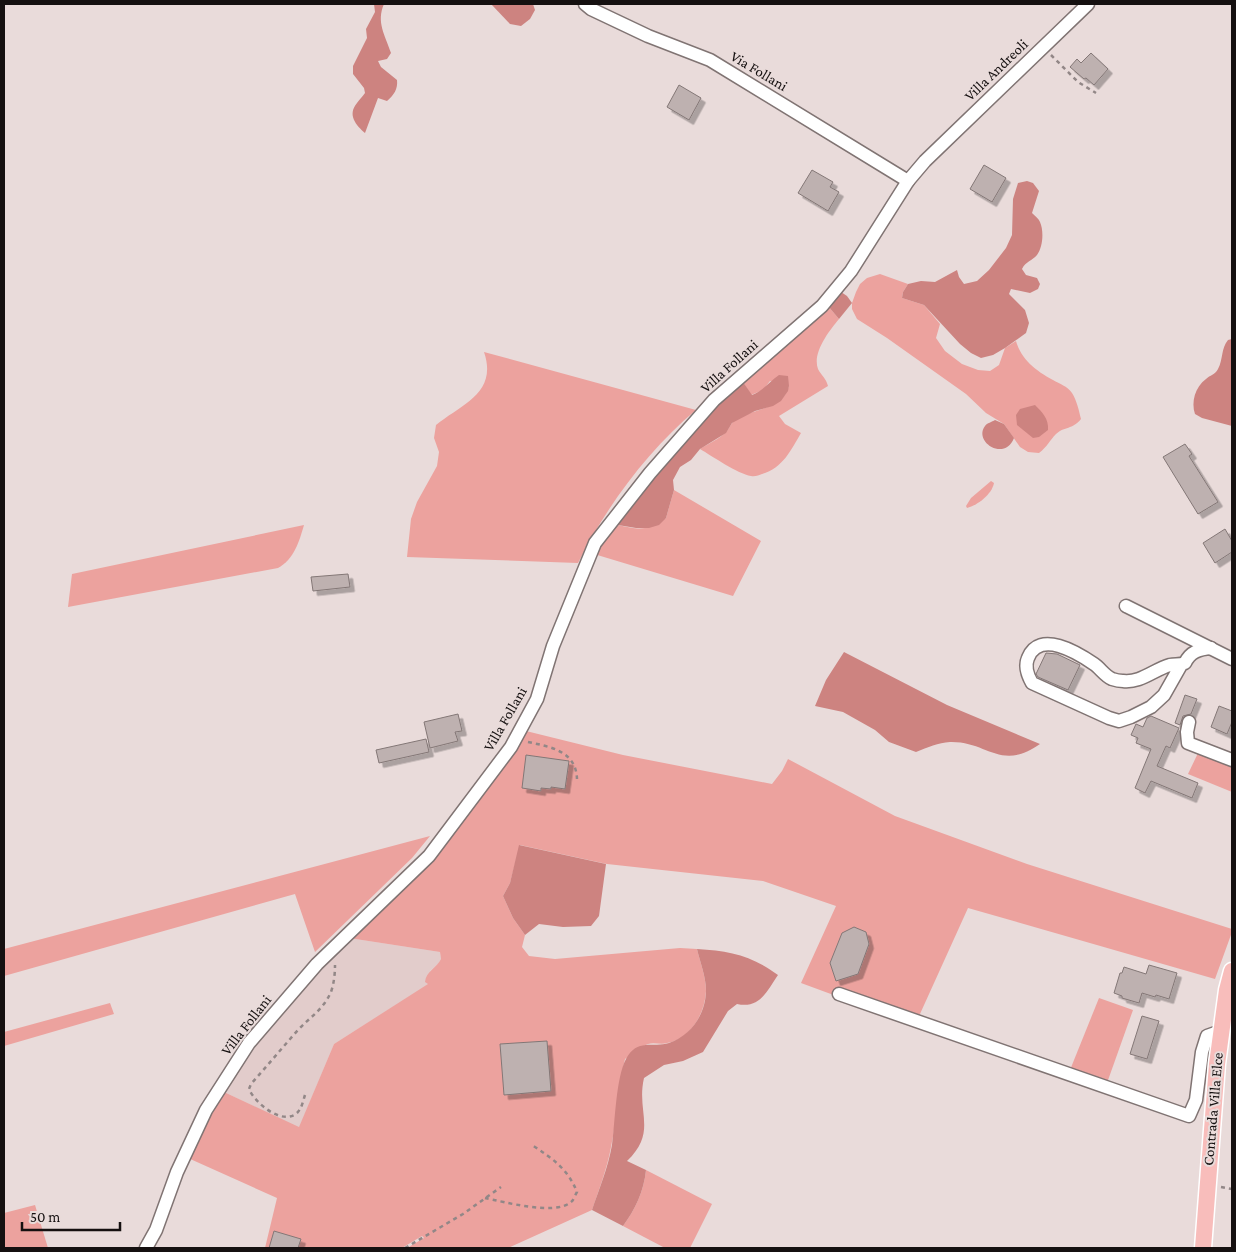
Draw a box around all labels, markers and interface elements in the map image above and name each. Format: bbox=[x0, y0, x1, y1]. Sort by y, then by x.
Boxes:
street label: Villa Andreoli bbox=[961, 36, 1031, 104]
street label: Via Follani bbox=[728, 48, 790, 94]
street label: Villa Follani bbox=[697, 336, 761, 396]
street label: Villa Follani bbox=[480, 684, 530, 754]
street label: Villa Follani bbox=[218, 992, 274, 1058]
street label: Contrada Villa Elce bbox=[1200, 1051, 1226, 1166]
scale bar bbox=[22, 1200, 120, 1232]
text: 50 m bbox=[30, 1209, 60, 1225]

